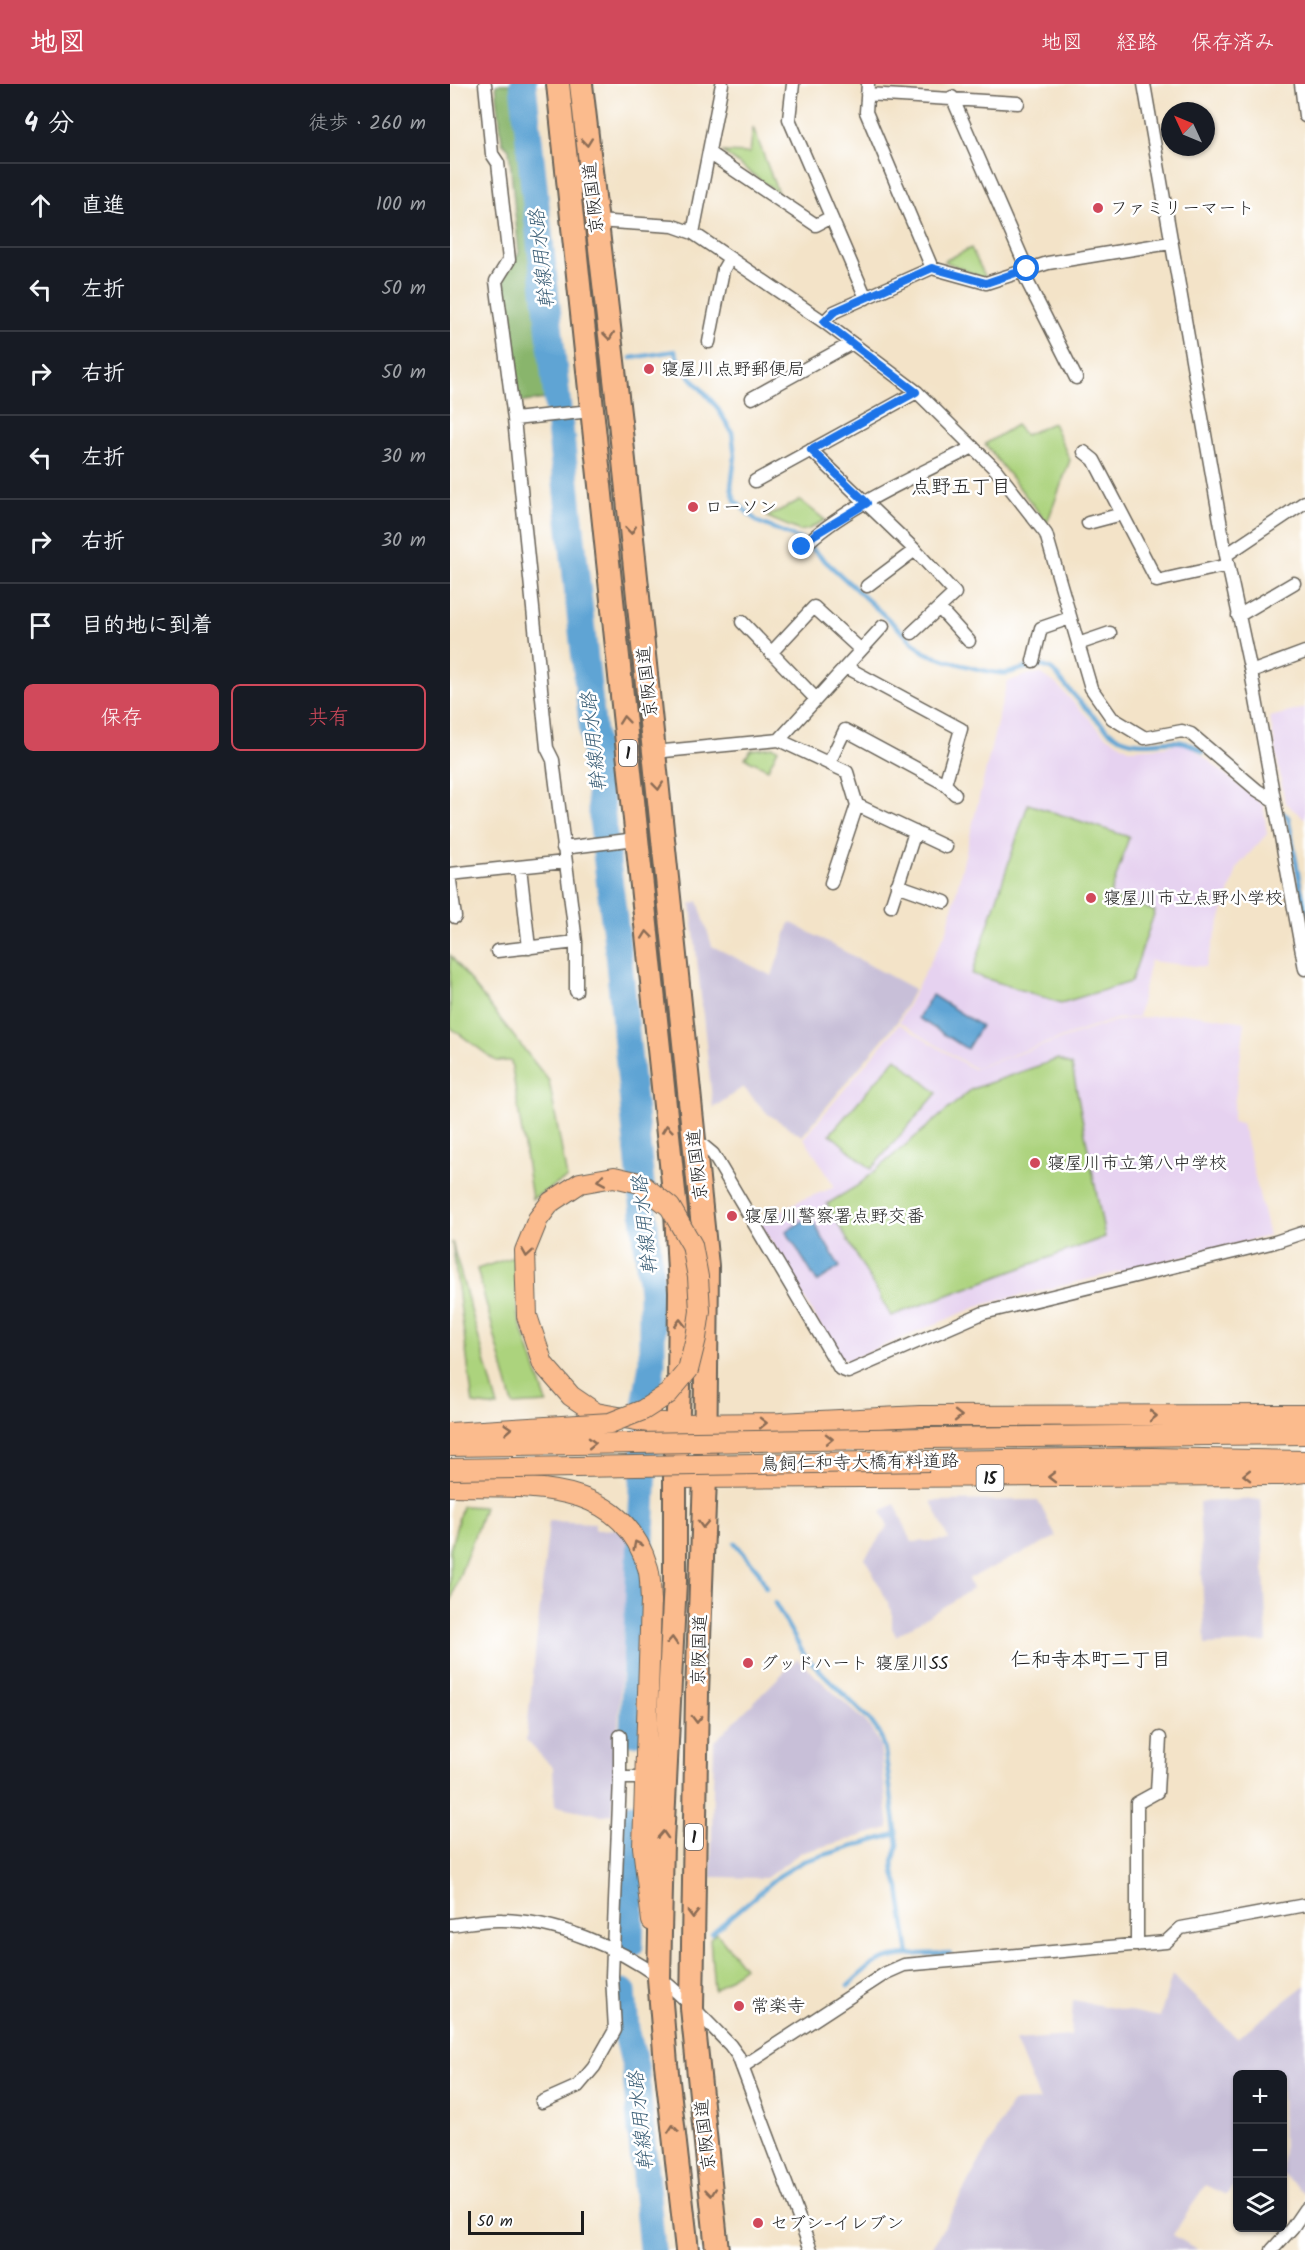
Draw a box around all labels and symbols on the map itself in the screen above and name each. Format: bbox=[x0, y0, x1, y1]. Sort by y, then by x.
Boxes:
north arrow bbox=[1161, 102, 1215, 156]
one-way arrow bbox=[580, 138, 593, 147]
street label: 京阪国道 bbox=[576, 161, 613, 235]
place label: ファミリーマート bbox=[1110, 195, 1254, 224]
marker: ファミリーマート bbox=[1091, 201, 1105, 215]
water label: 幹線用水路 bbox=[522, 206, 564, 310]
route start bbox=[1013, 255, 1039, 281]
one-way arrow bbox=[603, 331, 615, 340]
place label: 寝屋川点野郵便局 bbox=[661, 356, 805, 385]
marker: 寝屋川点野郵便局 bbox=[642, 362, 656, 376]
district label: 点野五丁目 bbox=[911, 472, 1011, 504]
place label: ローソン bbox=[705, 494, 777, 523]
marker: ローソン bbox=[686, 500, 700, 514]
one-way arrow bbox=[624, 525, 637, 534]
route end bbox=[788, 533, 814, 559]
street label: 京阪国道 bbox=[630, 645, 667, 719]
water label: 幹線用水路 bbox=[574, 689, 616, 793]
one-way arrow bbox=[618, 716, 631, 725]
road number: 1 bbox=[619, 740, 637, 766]
one-way arrow bbox=[651, 782, 664, 791]
place label: 寝屋川市立点野小学校 bbox=[1103, 885, 1283, 914]
marker: 寝屋川市立点野小学校 bbox=[1084, 891, 1098, 905]
one-way arrow bbox=[641, 930, 654, 940]
one-way arrow bbox=[661, 1124, 674, 1133]
street label: 京阪国道 bbox=[680, 1128, 717, 1202]
place label: 寝屋川市立第八中学校 bbox=[1047, 1150, 1227, 1179]
marker: 寝屋川市立第八中学校 bbox=[1028, 1156, 1042, 1170]
water label: 幹線用水路 bbox=[625, 1172, 667, 1276]
one-way arrow bbox=[597, 1173, 606, 1185]
place label: 寝屋川警察署点野交番 bbox=[744, 1203, 924, 1232]
marker: 寝屋川警察署点野交番 bbox=[725, 1209, 739, 1223]
one-way arrow bbox=[521, 1249, 533, 1258]
one-way arrow bbox=[673, 1319, 686, 1328]
one-way arrow bbox=[954, 1410, 963, 1422]
one-way arrow bbox=[1149, 1410, 1158, 1422]
one-way arrow bbox=[759, 1417, 768, 1429]
one-way arrow bbox=[504, 1423, 513, 1436]
one-way arrow bbox=[825, 1433, 834, 1446]
one-way arrow bbox=[588, 1437, 597, 1450]
street label: 鳥飼仁和寺大橋有料道路 bbox=[761, 1447, 959, 1480]
road number: 15 bbox=[976, 1465, 1004, 1491]
one-way arrow bbox=[1242, 1469, 1251, 1481]
one-way arrow bbox=[1047, 1471, 1056, 1483]
one-way arrow bbox=[697, 1519, 710, 1528]
one-way arrow bbox=[633, 1540, 644, 1551]
street label: 京阪国道 bbox=[685, 1614, 716, 1687]
one-way arrow bbox=[666, 1636, 679, 1645]
district label: 仁和寺本町二丁目 bbox=[1011, 1645, 1171, 1677]
place label: グッドハート 寝屋川SS bbox=[760, 1650, 949, 1679]
marker: グッドハート 寝屋川SS bbox=[741, 1656, 755, 1670]
one-way arrow bbox=[691, 1714, 703, 1723]
road number: 1 bbox=[685, 1824, 703, 1850]
one-way arrow bbox=[656, 1831, 669, 1840]
one-way arrow bbox=[687, 1909, 699, 1918]
place label: 常楽寺 bbox=[751, 1993, 805, 2022]
marker: 常楽寺 bbox=[732, 1999, 746, 2013]
water label: 幹線用水路 bbox=[621, 2068, 663, 2172]
street label: 京阪国道 bbox=[688, 2098, 725, 2172]
one-way arrow bbox=[668, 2125, 680, 2134]
one-way arrow bbox=[704, 2187, 717, 2196]
scale bar bbox=[468, 2208, 584, 2236]
place label: セブン-イレブン bbox=[770, 2210, 904, 2239]
marker: セブン-イレブン bbox=[751, 2216, 765, 2230]

